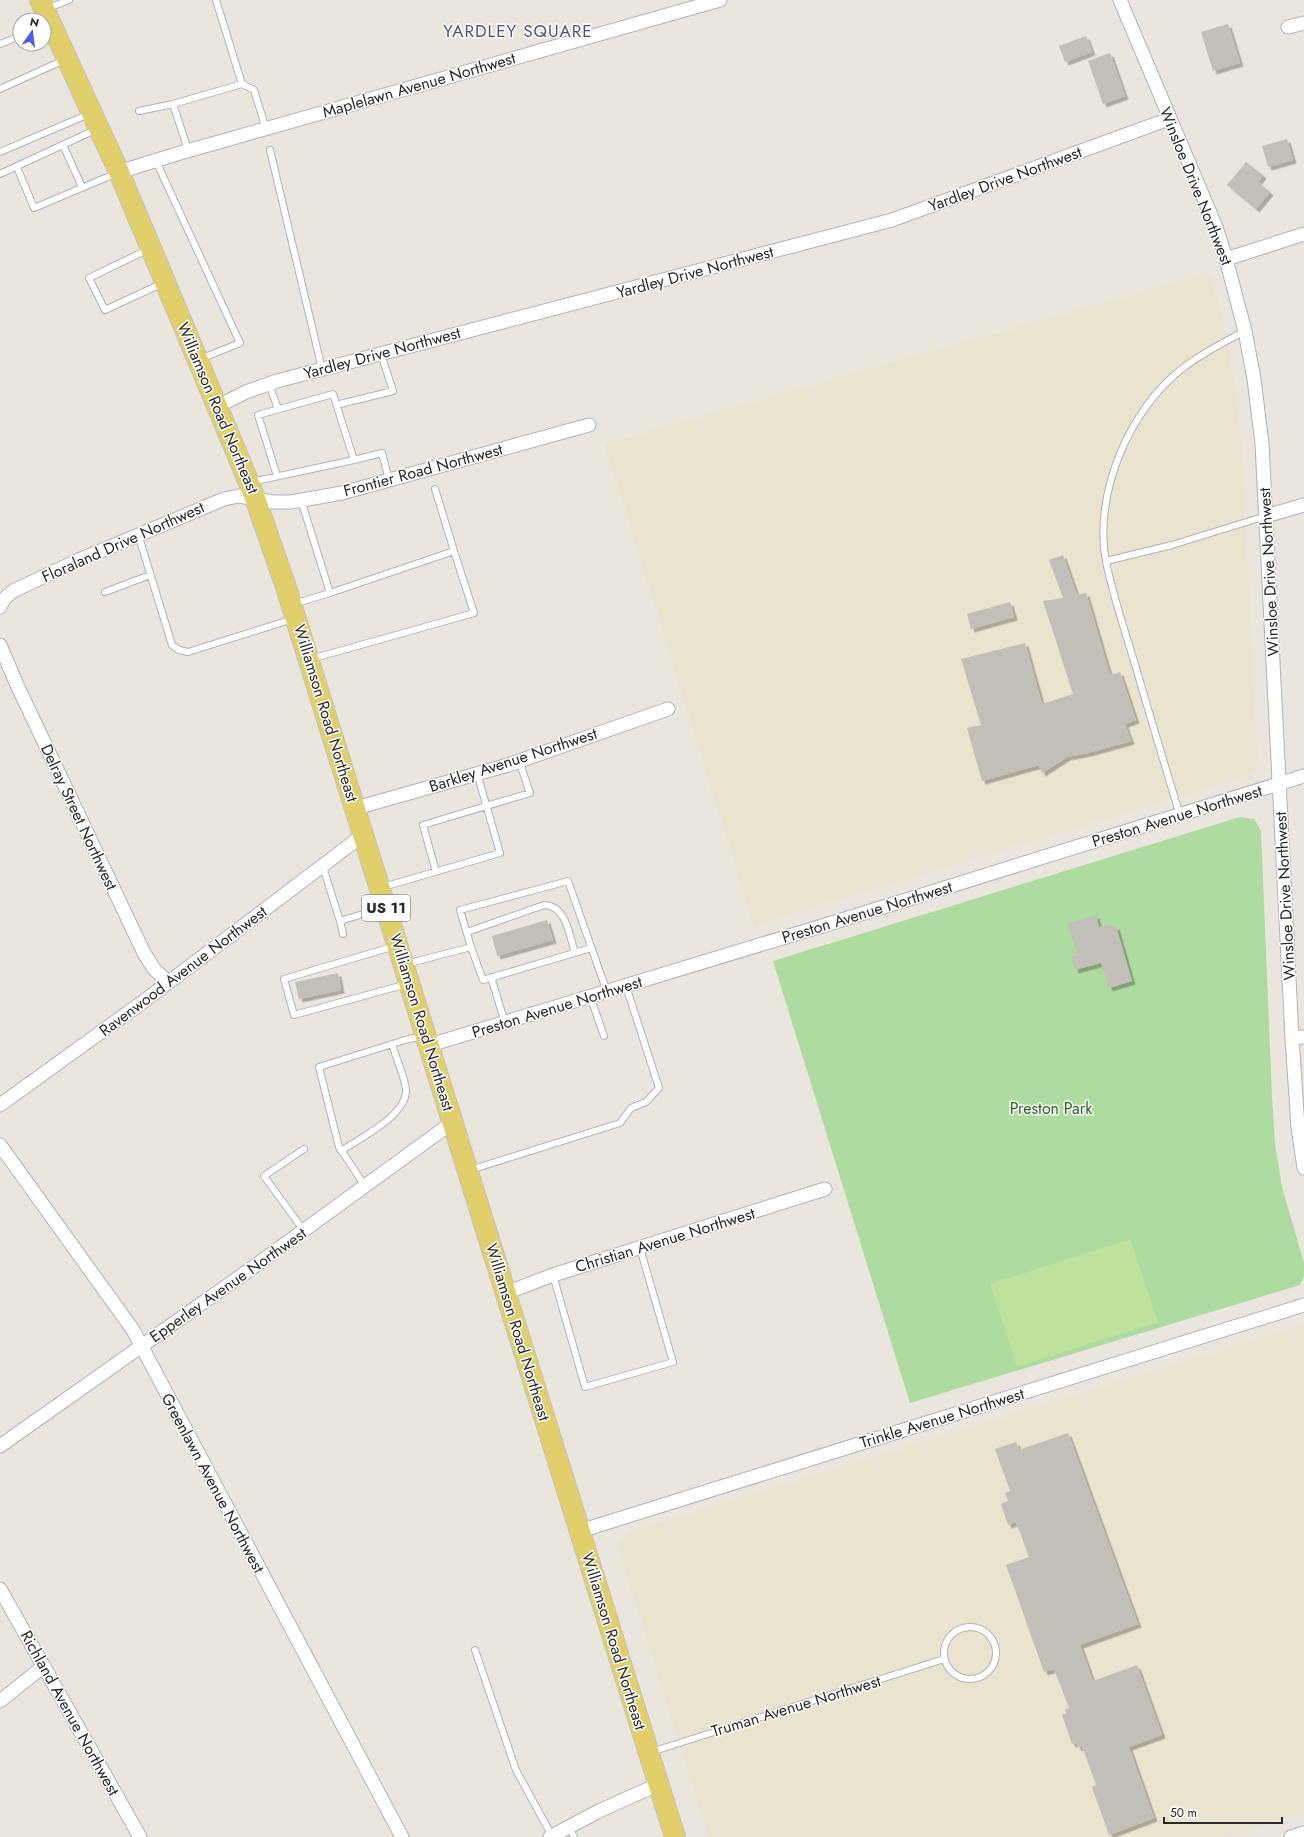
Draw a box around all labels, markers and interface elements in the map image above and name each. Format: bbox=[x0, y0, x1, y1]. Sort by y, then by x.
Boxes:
north arrow bbox=[12, 12, 52, 52]
text: N bbox=[28, 13, 41, 31]
district label: YARDLEY SQUARE bbox=[443, 19, 593, 43]
street label: Maplelawn Avenue Northwest bbox=[320, 46, 518, 124]
street label: Winsloe Drive Northwest bbox=[1154, 104, 1238, 269]
street label: Yardley Drive Northwest bbox=[925, 141, 1085, 217]
street label: Yardley Drive Northwest bbox=[614, 240, 776, 304]
street label: Williamson Road Northeast bbox=[171, 319, 265, 498]
street label: Yardley Drive Northwest bbox=[301, 321, 463, 385]
street label: Frontier Road Northwest bbox=[341, 438, 505, 502]
street label: Winsloe Drive Northwest bbox=[1253, 487, 1285, 657]
street label: Floraland Drive Northwest bbox=[38, 496, 208, 588]
street label: Williamson Road Northeast bbox=[288, 621, 364, 805]
street label: Barkley Avenue Northwest bbox=[426, 722, 600, 798]
street label: Delray Street Northwest bbox=[35, 740, 123, 894]
street label: Preston Avenue Northwest bbox=[1089, 779, 1265, 853]
street label: Winsloe Drive Northwest bbox=[1269, 811, 1301, 981]
street label: Preston Avenue Northwest bbox=[779, 875, 955, 949]
road number: US 11 bbox=[362, 895, 410, 921]
street label: Ravenwood Avenue Northwest bbox=[94, 900, 272, 1042]
street label: Williamson Road Northeast bbox=[384, 930, 460, 1114]
street label: Preston Avenue Northwest bbox=[469, 970, 645, 1044]
park label: Preston Park bbox=[1010, 1097, 1093, 1120]
street label: Christian Avenue Northwest bbox=[572, 1202, 758, 1278]
street label: Epperley Avenue Northwest bbox=[145, 1222, 311, 1348]
street label: Williamson Road Northeast bbox=[480, 1240, 556, 1424]
street label: Trinkle Avenue Northwest bbox=[857, 1382, 1027, 1454]
street label: Greenlawn Avenue Northwest bbox=[156, 1389, 270, 1577]
street label: Williamson Road Northeast bbox=[576, 1549, 652, 1733]
street label: Richland Avenue Northwest bbox=[15, 1626, 125, 1800]
street label: Truman Avenue Northwest bbox=[708, 1669, 884, 1743]
scale bar bbox=[1164, 1799, 1282, 1825]
text: 50 m bbox=[1170, 1804, 1197, 1822]

